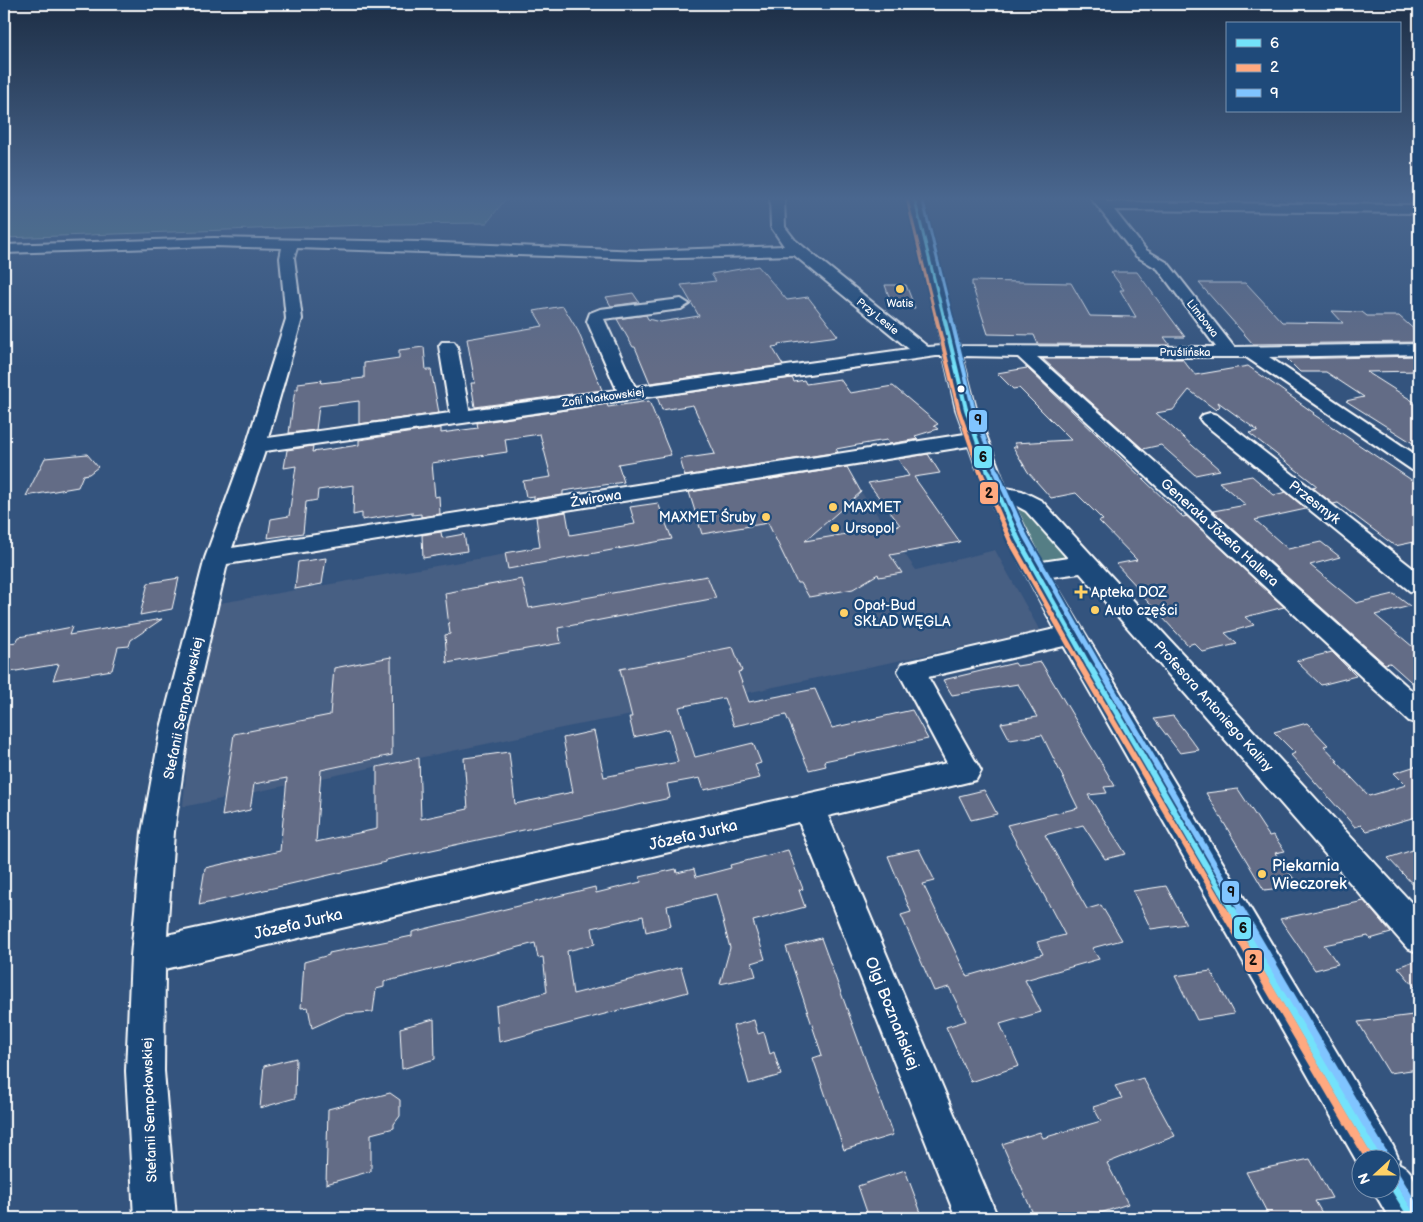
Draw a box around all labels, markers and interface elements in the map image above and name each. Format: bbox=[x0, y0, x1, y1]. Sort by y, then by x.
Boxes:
legend bbox=[1226, 22, 1400, 112]
text: 6 bbox=[1270, 34, 1279, 53]
text: 2 bbox=[1270, 58, 1279, 77]
text: 9 bbox=[1270, 84, 1279, 103]
marker: Watis bbox=[894, 283, 906, 295]
street label: Przy Lesie bbox=[854, 295, 902, 338]
place label: Watis bbox=[886, 297, 914, 310]
street label: Limbowa bbox=[1184, 297, 1221, 340]
street label: Pruślińska bbox=[1159, 346, 1211, 359]
unlabelled marker bbox=[956, 384, 966, 394]
street label: Zofii Nałkowskiej bbox=[560, 385, 645, 410]
line badge: 9 bbox=[968, 409, 988, 433]
text: 9 bbox=[974, 412, 982, 429]
line badge: 6 bbox=[973, 445, 993, 469]
text: 6 bbox=[979, 449, 987, 466]
street label: Generała Józefa Hallera bbox=[1157, 475, 1282, 590]
street label: Przesmyk bbox=[1286, 477, 1344, 528]
line badge: 2 bbox=[979, 481, 999, 505]
street label: Żwirowa bbox=[568, 485, 623, 511]
text: 2 bbox=[985, 485, 994, 502]
place label: MAXMET bbox=[843, 499, 902, 516]
marker: MAXMET bbox=[827, 501, 839, 513]
place label: MAXMET Śruby bbox=[659, 508, 757, 526]
marker: MAXMET Śruby bbox=[760, 511, 772, 523]
place label: Ursopol bbox=[845, 520, 894, 537]
marker: Ursopol bbox=[829, 522, 841, 534]
place label: Apteka DOZ bbox=[1091, 584, 1167, 601]
marker: Apteka DOZ bbox=[1075, 586, 1087, 598]
place label: Opał-Bud SKŁAD WĘGLA bbox=[854, 597, 951, 630]
place label: Auto części bbox=[1105, 602, 1178, 619]
marker: Auto części bbox=[1089, 604, 1101, 616]
marker: Opał-Bud SKŁAD WĘGLA bbox=[838, 607, 850, 619]
street label: Stefanii Sempołowskiej bbox=[160, 635, 207, 781]
street label: Profesora Antoniego Kaliny bbox=[1150, 637, 1277, 776]
street label: Józefa Jurka bbox=[647, 816, 740, 855]
place label: Piekarnia Wieczorek bbox=[1272, 857, 1347, 894]
marker: Piekarnia Wieczorek bbox=[1256, 868, 1268, 880]
line badge: 9 bbox=[1221, 880, 1240, 904]
text: 9 bbox=[1227, 884, 1235, 901]
street label: Józefa Jurka bbox=[252, 905, 345, 944]
line badge: 6 bbox=[1233, 916, 1252, 940]
text: 6 bbox=[1239, 920, 1247, 937]
line badge: 2 bbox=[1244, 949, 1263, 973]
text: 2 bbox=[1249, 952, 1258, 969]
street label: Olgi Boznańskiej bbox=[860, 954, 923, 1073]
street label: Stefanii Sempołowskiej bbox=[138, 1037, 161, 1183]
north arrow bbox=[1350, 1150, 1400, 1200]
text: N bbox=[1355, 1171, 1374, 1186]

